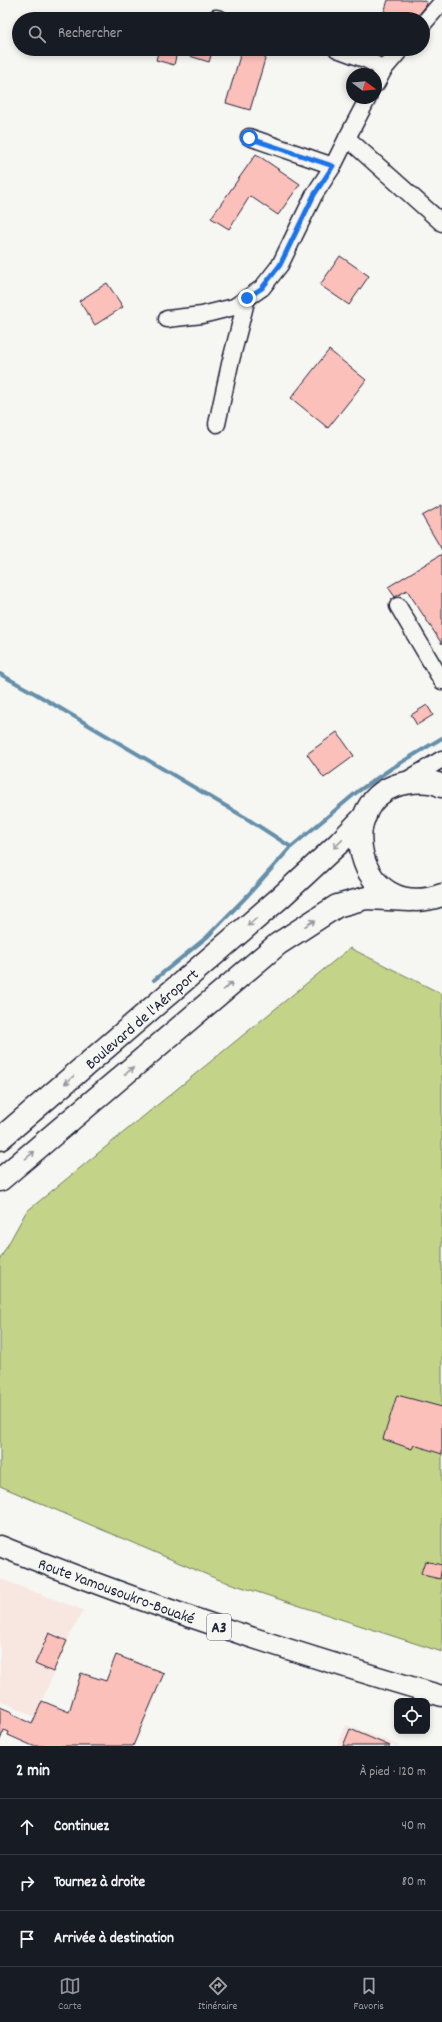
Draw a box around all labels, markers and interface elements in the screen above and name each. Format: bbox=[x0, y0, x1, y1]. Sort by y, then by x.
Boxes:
search box bbox=[12, 12, 430, 56]
icon: search bbox=[26, 23, 48, 45]
text: Rechercher bbox=[58, 23, 122, 45]
north arrow bbox=[346, 68, 382, 104]
route start bbox=[240, 129, 258, 147]
route end bbox=[238, 289, 256, 307]
one-way arrow bbox=[333, 839, 343, 849]
one-way arrow bbox=[247, 917, 257, 927]
one-way arrow bbox=[304, 919, 315, 927]
street label: Boulevard de l'Aéroport bbox=[81, 964, 205, 1076]
one-way arrow bbox=[222, 982, 233, 991]
one-way arrow bbox=[123, 1066, 134, 1075]
one-way arrow bbox=[64, 1075, 74, 1084]
one-way arrow bbox=[24, 1150, 35, 1159]
street label: Route Yamousoukro-Bouaké bbox=[35, 1553, 198, 1631]
road number: A3 bbox=[207, 1614, 231, 1640]
map controls bbox=[394, 1698, 430, 1734]
button: locate bbox=[394, 1698, 430, 1734]
text: 2 min bbox=[16, 1760, 50, 1784]
text: À pied · 120 m bbox=[360, 1763, 426, 1782]
icon: ahead bbox=[16, 1816, 38, 1838]
text: Continuez bbox=[54, 1816, 109, 1838]
text: 40 m bbox=[402, 1817, 426, 1836]
icon: right bbox=[16, 1872, 38, 1894]
text: Tournez à droite bbox=[54, 1872, 145, 1894]
text: 80 m bbox=[402, 1873, 426, 1892]
icon: arrive bbox=[16, 1928, 38, 1950]
text: Arrivée à destination bbox=[54, 1928, 174, 1950]
tab: Carte bbox=[58, 1975, 82, 2015]
tab: Itinéraire bbox=[198, 1975, 237, 2015]
tab: Favoris bbox=[354, 1975, 384, 2015]

